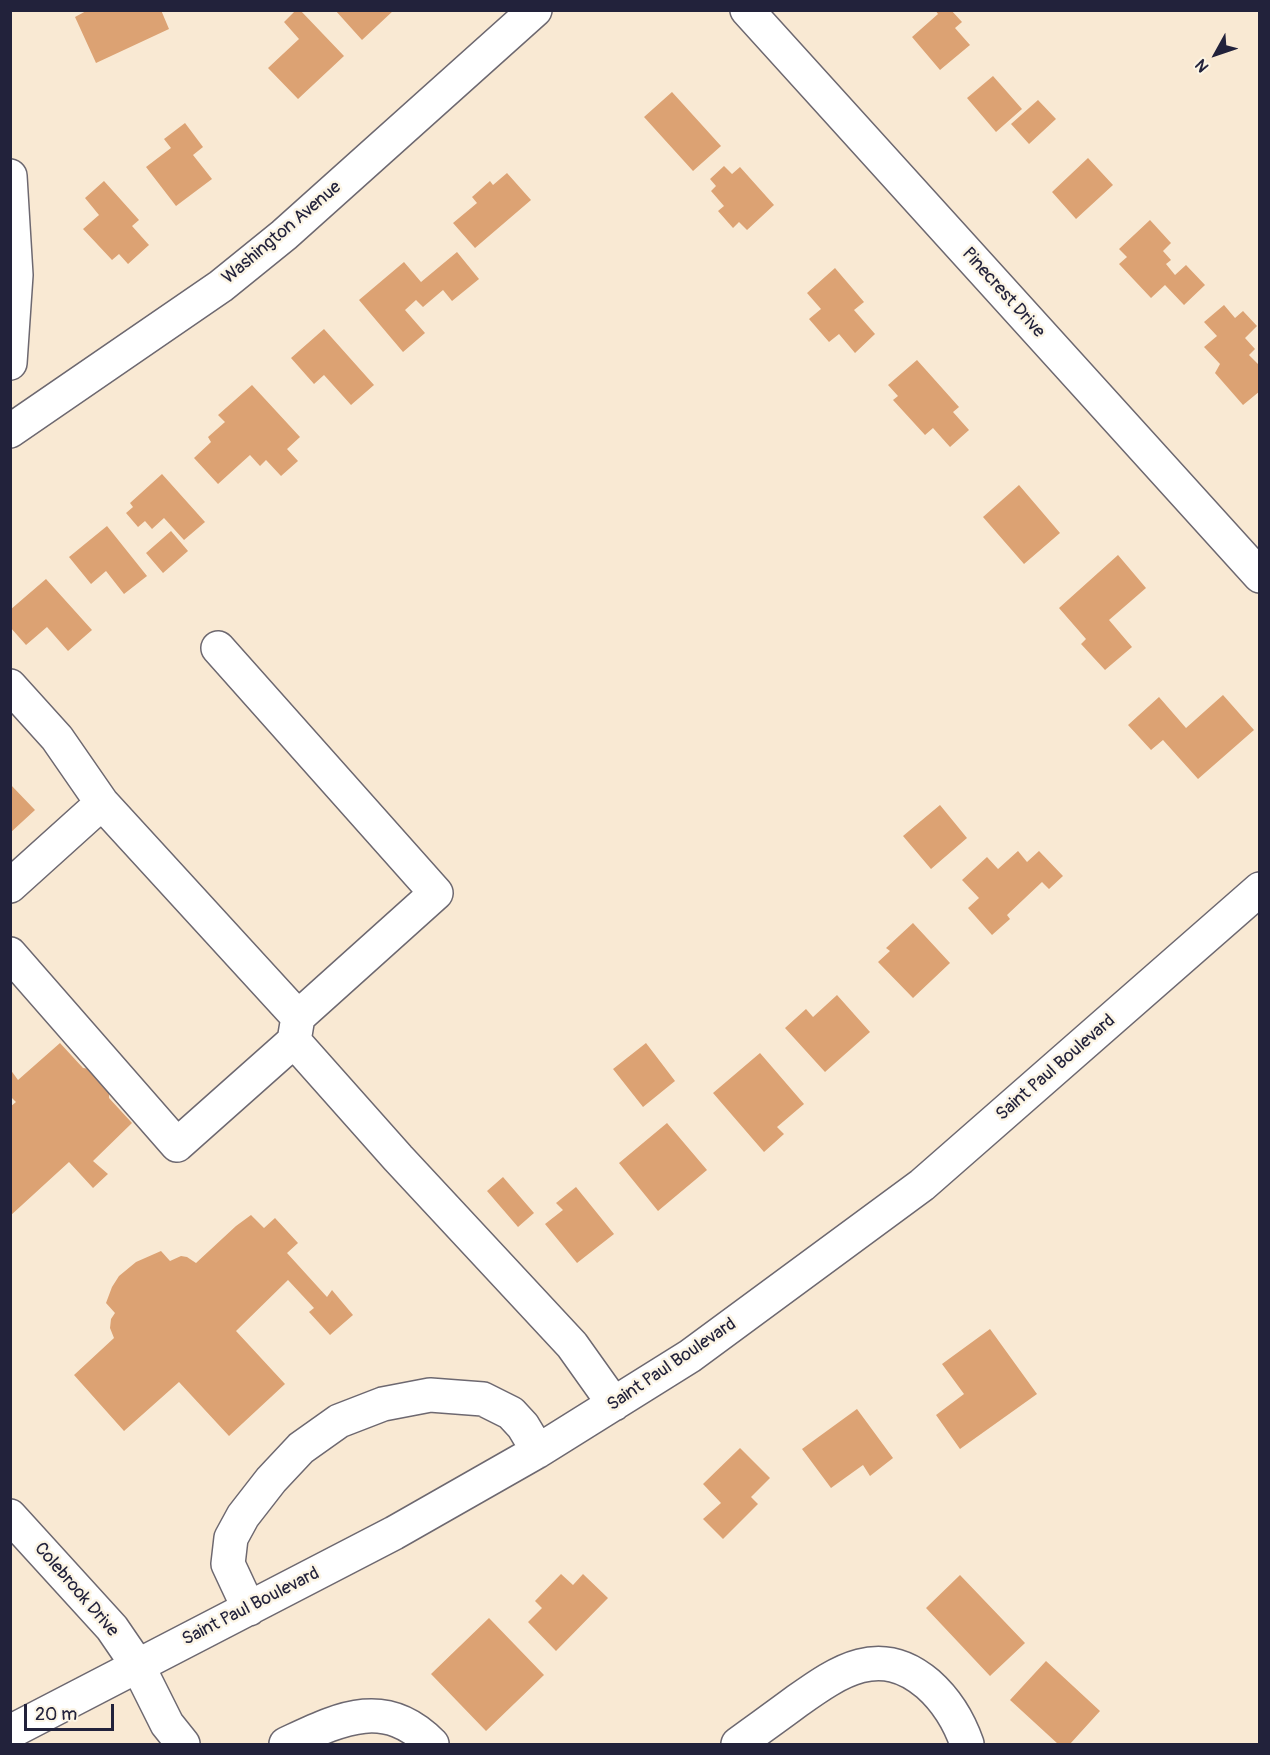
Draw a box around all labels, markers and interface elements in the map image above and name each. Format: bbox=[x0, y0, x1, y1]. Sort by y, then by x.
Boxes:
north arrow bbox=[1186, 24, 1246, 84]
text: N bbox=[1191, 55, 1213, 76]
street label: Washington Avenue bbox=[218, 177, 346, 289]
street label: Pinecrest Drive bbox=[957, 244, 1049, 342]
street label: Saint Paul Boulevard bbox=[992, 1010, 1120, 1126]
street label: Saint Paul Boulevard bbox=[603, 1314, 741, 1416]
street label: Colebrook Drive bbox=[29, 1538, 123, 1642]
street label: Saint Paul Boulevard bbox=[179, 1563, 323, 1651]
scale bar bbox=[27, 1692, 117, 1730]
text: 20 m bbox=[35, 1703, 77, 1726]

